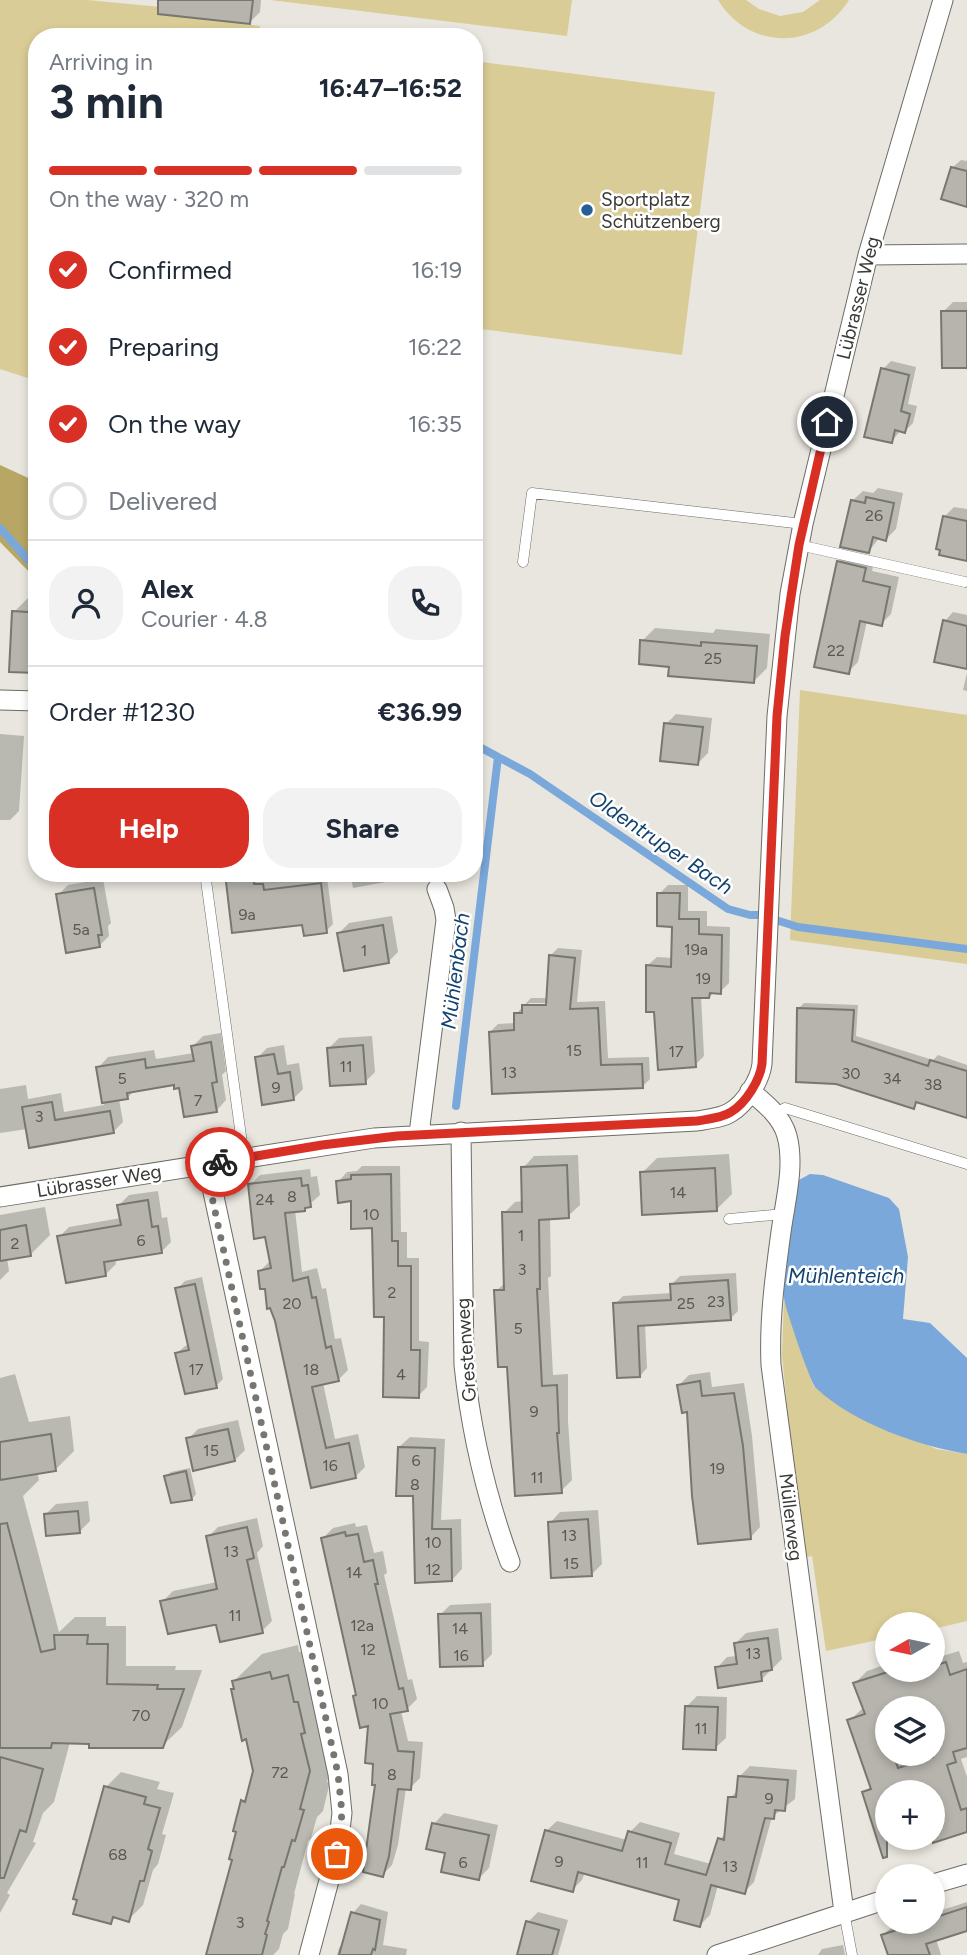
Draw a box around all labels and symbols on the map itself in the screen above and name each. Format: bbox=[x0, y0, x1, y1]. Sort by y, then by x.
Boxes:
place label: Sportplatz Schützenberg bbox=[601, 188, 721, 233]
marker: Sportplatz Schützenberg bbox=[579, 202, 595, 218]
street label: Lübrasser Weg bbox=[832, 234, 884, 362]
pin bbox=[797, 392, 857, 452]
house number: 26 bbox=[865, 506, 883, 525]
house number: 22 bbox=[827, 641, 845, 660]
house number: 25 bbox=[704, 649, 722, 668]
water label: Oldentruper Bach bbox=[584, 785, 738, 899]
house number: 9a bbox=[238, 905, 256, 924]
water label: Mühlenbach bbox=[435, 911, 475, 1031]
house number: 5a bbox=[72, 920, 90, 939]
house number: 19a bbox=[684, 940, 708, 959]
house number: 1 bbox=[361, 941, 367, 960]
house number: 19 bbox=[695, 969, 711, 988]
house number: 15 bbox=[566, 1041, 582, 1060]
house number: 17 bbox=[668, 1042, 684, 1061]
house number: 11 bbox=[339, 1057, 353, 1076]
house number: 13 bbox=[501, 1063, 517, 1082]
house number: 30 bbox=[842, 1064, 860, 1083]
house number: 5 bbox=[117, 1069, 127, 1088]
house number: 34 bbox=[883, 1069, 901, 1088]
house number: 38 bbox=[924, 1075, 942, 1094]
house number: 9 bbox=[271, 1078, 281, 1097]
house number: 7 bbox=[194, 1091, 203, 1110]
house number: 3 bbox=[35, 1107, 43, 1126]
courier bbox=[185, 1127, 255, 1197]
street label: Lübrasser Weg bbox=[35, 1160, 163, 1202]
house number: 14 bbox=[670, 1183, 686, 1202]
house number: 8 bbox=[287, 1187, 297, 1206]
house number: 24 bbox=[256, 1190, 274, 1209]
house number: 10 bbox=[363, 1205, 379, 1224]
house number: 1 bbox=[518, 1226, 524, 1245]
house number: 6 bbox=[136, 1231, 146, 1250]
house number: 2 bbox=[11, 1234, 19, 1253]
house number: 3 bbox=[518, 1260, 526, 1279]
water label: Mühlenteich bbox=[788, 1263, 905, 1288]
house number: 2 bbox=[388, 1283, 396, 1302]
house number: 23 bbox=[707, 1292, 725, 1311]
house number: 20 bbox=[282, 1294, 302, 1313]
house number: 25 bbox=[677, 1294, 695, 1313]
street label: Grestenweg bbox=[451, 1297, 481, 1403]
house number: 5 bbox=[513, 1319, 523, 1338]
house number: 17 bbox=[188, 1360, 204, 1379]
house number: 18 bbox=[303, 1360, 319, 1379]
house number: 4 bbox=[396, 1365, 406, 1384]
house number: 9 bbox=[529, 1402, 539, 1421]
house number: 15 bbox=[203, 1441, 219, 1460]
house number: 6 bbox=[411, 1451, 421, 1470]
house number: 16 bbox=[322, 1456, 338, 1475]
house number: 19 bbox=[709, 1459, 725, 1478]
house number: 11 bbox=[530, 1468, 544, 1487]
street label: Müllerweg bbox=[774, 1472, 808, 1562]
house number: 8 bbox=[410, 1475, 420, 1494]
house number: 13 bbox=[561, 1526, 577, 1545]
house number: 10 bbox=[425, 1533, 441, 1552]
house number: 13 bbox=[223, 1542, 239, 1561]
house number: 15 bbox=[563, 1554, 579, 1573]
house number: 12 bbox=[425, 1560, 441, 1579]
house number: 14 bbox=[346, 1563, 362, 1582]
house number: 11 bbox=[228, 1606, 242, 1625]
north arrow bbox=[875, 1612, 945, 1682]
house number: 12a bbox=[350, 1616, 374, 1635]
house number: 14 bbox=[452, 1619, 468, 1638]
house number: 12 bbox=[360, 1640, 376, 1659]
house number: 13 bbox=[745, 1644, 761, 1663]
house number: 16 bbox=[453, 1646, 469, 1665]
house number: 10 bbox=[372, 1694, 388, 1713]
house number: 70 bbox=[132, 1706, 150, 1725]
house number: 11 bbox=[694, 1719, 708, 1738]
house number: 72 bbox=[271, 1763, 289, 1782]
house number: 8 bbox=[387, 1765, 397, 1784]
house number: 9 bbox=[764, 1789, 774, 1808]
pin bbox=[307, 1824, 367, 1884]
house number: 68 bbox=[109, 1845, 127, 1864]
house number: 9 bbox=[554, 1852, 564, 1871]
house number: 6 bbox=[458, 1853, 468, 1872]
house number: 11 bbox=[635, 1853, 649, 1872]
house number: 13 bbox=[722, 1857, 738, 1876]
house number: 3 bbox=[236, 1913, 244, 1932]

